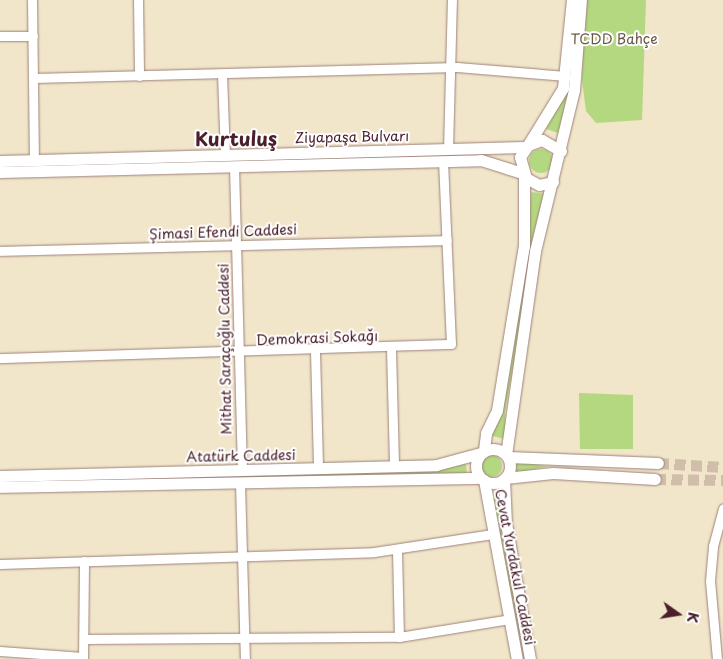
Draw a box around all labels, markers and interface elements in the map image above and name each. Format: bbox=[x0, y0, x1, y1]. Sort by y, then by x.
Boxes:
park label: TCDD Bahçe bbox=[570, 31, 658, 47]
district label: Kurtuluş bbox=[195, 128, 277, 150]
street label: Ziyapaşa Bulvarı bbox=[295, 128, 409, 146]
street label: Şimasi Efendi Caddesi bbox=[149, 221, 297, 243]
street label: Mithat Saraçoğlu Caddesi bbox=[215, 262, 235, 436]
street label: Demokrasi Sokağı bbox=[255, 327, 379, 349]
street label: Atatürk Caddesi bbox=[185, 447, 297, 465]
street label: Cevat Yurdakul Caddesi bbox=[491, 487, 539, 647]
north arrow bbox=[653, 589, 703, 639]
text: K bbox=[682, 610, 704, 625]

